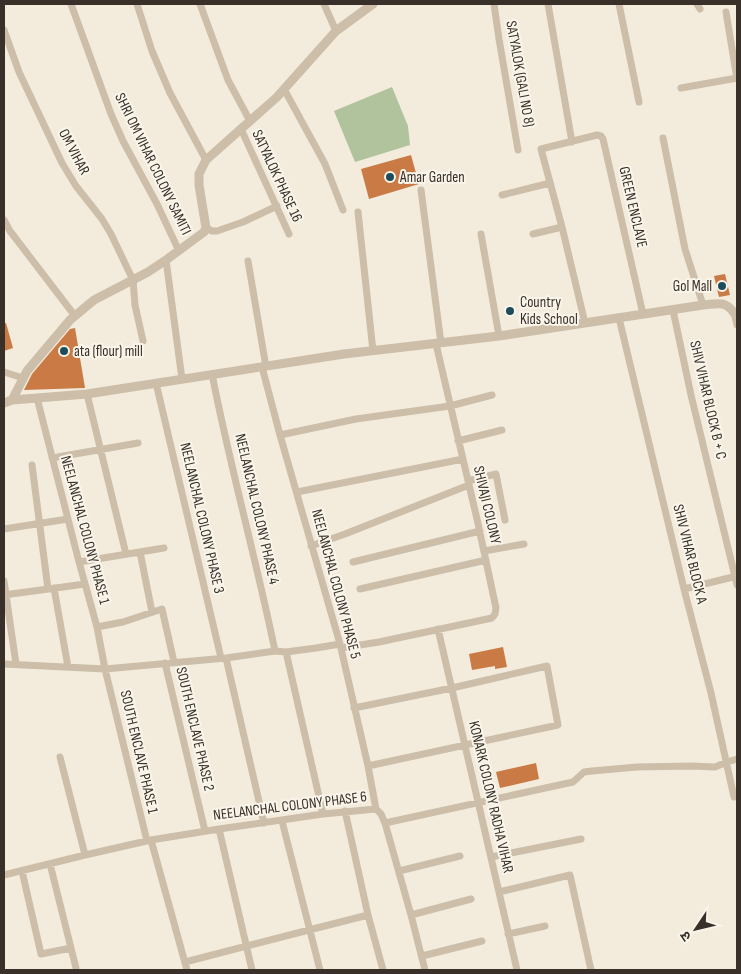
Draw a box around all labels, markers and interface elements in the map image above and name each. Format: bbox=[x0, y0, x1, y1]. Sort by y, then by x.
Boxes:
street label: SATYALOK (GALI NO 8) bbox=[501, 19, 539, 129]
street label: SHRI OM VIHAR COLONY SAMITI bbox=[110, 90, 196, 238]
street label: OM VIHAR bbox=[54, 126, 94, 178]
street label: SATYALOK PHASE 16 bbox=[247, 127, 307, 225]
street label: GREEN ENCLAVE bbox=[614, 165, 652, 249]
place label: Amar Garden bbox=[399, 168, 465, 187]
marker: Amar Garden bbox=[384, 171, 396, 183]
place label: Gol Mall bbox=[673, 277, 712, 296]
marker: Gol Mall bbox=[716, 280, 728, 292]
place label: Country Kids School bbox=[520, 293, 578, 329]
marker: Country Kids School bbox=[504, 305, 516, 317]
street label: SHIV VIHAR BLOCK B + C bbox=[685, 339, 731, 461]
place label: ata (flour) mill bbox=[74, 342, 143, 361]
marker: ata (flour) mill bbox=[58, 345, 70, 357]
street label: NEELANCHAL COLONY PHASE 4 bbox=[230, 432, 284, 586]
street label: NEELANCHAL COLONY PHASE 3 bbox=[175, 441, 229, 595]
street label: NEELANCHAL COLONY PHASE 1 bbox=[56, 454, 114, 607]
street label: SHIVAJI COLONY bbox=[469, 464, 505, 547]
street label: SHIV VIHAR BLOCK A bbox=[668, 502, 712, 606]
street label: NEELANCHAL COLONY PHASE 5 bbox=[307, 507, 365, 661]
street label: SOUTH ENCLAVE PHASE 2 bbox=[171, 665, 219, 793]
street label: SOUTH ENCLAVE PHASE 1 bbox=[116, 688, 163, 816]
street label: KONARK COLONY RADHA VIHAR bbox=[464, 719, 518, 875]
street label: NEELANCHAL COLONY PHASE 6 bbox=[212, 787, 368, 825]
north arrow bbox=[671, 904, 721, 954]
text: उ bbox=[676, 927, 695, 944]

